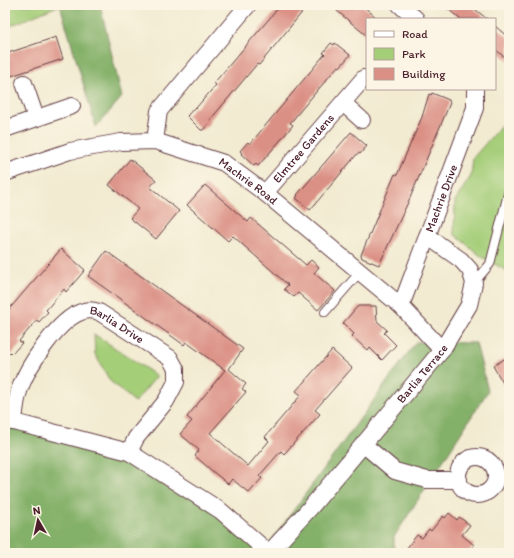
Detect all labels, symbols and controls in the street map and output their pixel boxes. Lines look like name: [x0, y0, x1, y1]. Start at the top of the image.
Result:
legend: [366, 18, 496, 90]
text: Road: [402, 27, 428, 41]
text: Park: [402, 47, 426, 61]
text: Building: [402, 67, 446, 81]
street label: Elmtree Gardens: [270, 111, 337, 186]
street label: Machrie Road: [216, 155, 281, 208]
street label: Machrie Drive: [422, 162, 460, 234]
street label: Barlia Drive: [89, 303, 147, 346]
street label: Barlia Terrace: [394, 342, 451, 406]
north arrow: [18, 500, 58, 540]
text: N: [32, 504, 41, 518]

